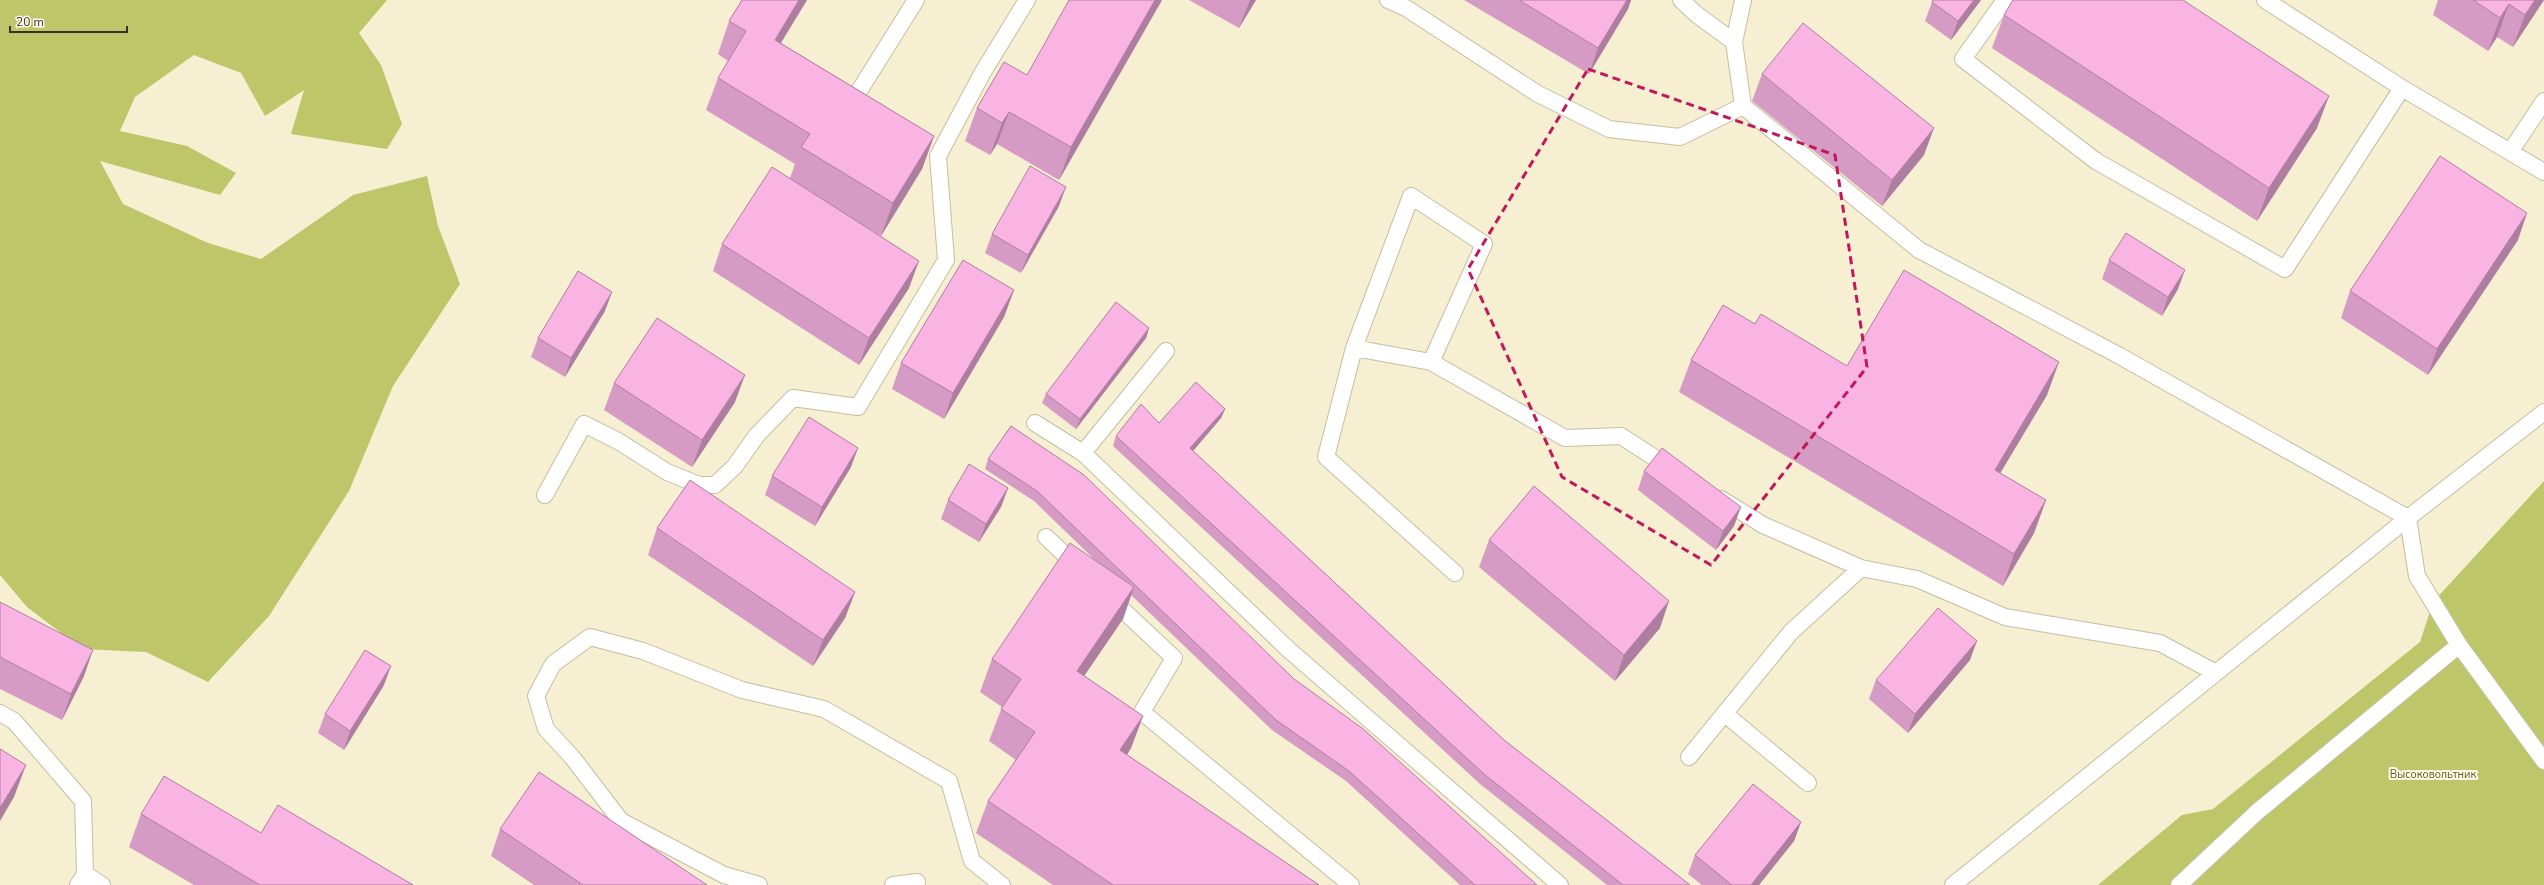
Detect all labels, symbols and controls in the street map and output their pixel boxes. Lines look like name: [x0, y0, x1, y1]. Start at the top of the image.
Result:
scale bar: [10, 8, 127, 34]
text: 20 m: [16, 14, 44, 30]
park label: Высоковольтник: [2390, 767, 2476, 782]

